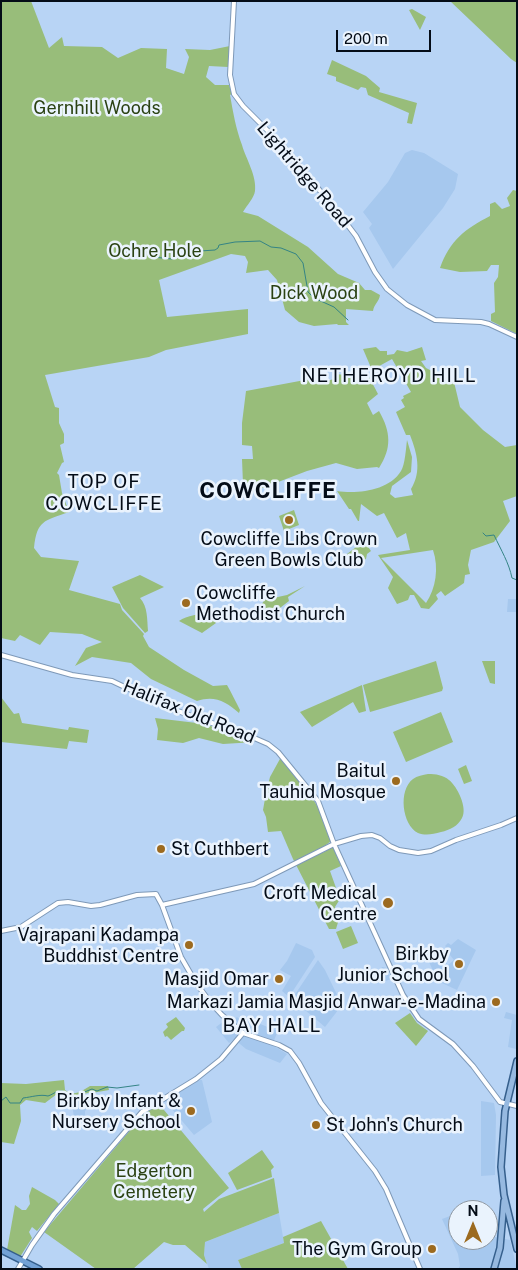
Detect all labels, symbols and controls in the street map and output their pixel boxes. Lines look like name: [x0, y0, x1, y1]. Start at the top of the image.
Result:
scale bar: [338, 20, 433, 52]
text: 200 m: [344, 30, 388, 47]
park label: Gernhill Woods: [33, 97, 161, 119]
street label: Lightridge Road: [252, 118, 356, 232]
park label: Ochre Hole: [108, 240, 202, 262]
park label: Dick Wood: [270, 282, 358, 304]
district label: NETHEROYD HILL: [299, 365, 479, 387]
district label: TOP OF COWCLIFFE: [44, 471, 164, 515]
district label: COWCLIFFE: [198, 478, 338, 504]
marker: Cowcliffe Libs Crown Green Bowls Club: [283, 514, 295, 526]
place label: Cowcliffe Libs Crown Green Bowls Club: [201, 528, 377, 570]
place label: Cowcliffe Methodist Church: [196, 582, 345, 624]
marker: Cowcliffe Methodist Church: [180, 597, 192, 609]
street label: Halifax Old Road: [120, 676, 258, 748]
place label: Baitul Tauhid Mosque: [260, 760, 386, 802]
marker: Baitul Tauhid Mosque: [390, 775, 402, 787]
place label: St Cuthbert: [171, 838, 269, 860]
marker: St Cuthbert: [155, 843, 167, 855]
place label: Croft Medical Centre: [264, 882, 377, 924]
marker: Croft Medical Centre: [381, 896, 395, 910]
place label: Vajrapani Kadampa Buddhist Centre: [18, 924, 179, 966]
marker: Vajrapani Kadampa Buddhist Centre: [183, 939, 195, 951]
place label: Birkby Junior School: [337, 943, 449, 986]
marker: Birkby Junior School: [453, 958, 465, 970]
place label: Masjid Omar: [164, 968, 269, 990]
marker: Masjid Omar: [273, 973, 285, 985]
place label: Markazi Jamia Masjid Anwar-e-Madina: [167, 991, 486, 1013]
marker: Markazi Jamia Masjid Anwar-e-Madina: [490, 996, 502, 1008]
district label: BAY HALL: [222, 1015, 322, 1037]
place label: Birkby Infant & Nursery School: [51, 1090, 181, 1132]
marker: Birkby Infant & Nursery School: [185, 1105, 197, 1117]
place label: St John's Church: [326, 1114, 463, 1136]
marker: St John's Church: [310, 1119, 322, 1131]
park label: Edgerton Cemetery: [113, 1160, 195, 1202]
north arrow: [448, 1200, 498, 1250]
text: N: [468, 1203, 478, 1219]
place label: The Gym Group: [292, 1238, 422, 1260]
marker: The Gym Group: [426, 1243, 438, 1255]

